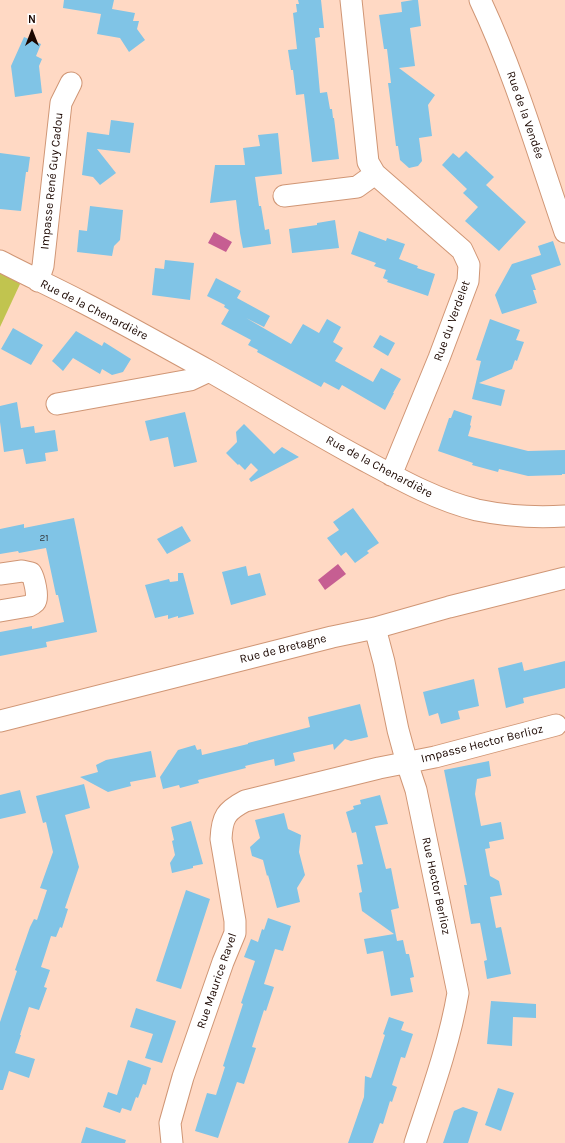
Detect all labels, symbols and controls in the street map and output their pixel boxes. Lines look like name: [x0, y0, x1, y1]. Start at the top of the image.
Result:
north arrow: [12, 12, 52, 52]
text: N: [28, 13, 36, 26]
street label: Rue de la Vendée: [503, 69, 547, 161]
street label: Impasse René Guy Cadou: [38, 112, 66, 250]
street label: Rue de la Chenardière: [38, 277, 150, 343]
street label: Rue du Verdelet: [431, 279, 473, 363]
street label: Rue de la Chenardière: [323, 433, 435, 501]
house number: 21: [39, 532, 49, 544]
street label: Rue de Bretagne: [238, 631, 328, 667]
street label: Impasse Hector Berlioz: [419, 722, 545, 766]
street label: Rue Hector Berlioz: [419, 836, 453, 936]
street label: Rue Maurice Ravel: [194, 931, 240, 1031]

